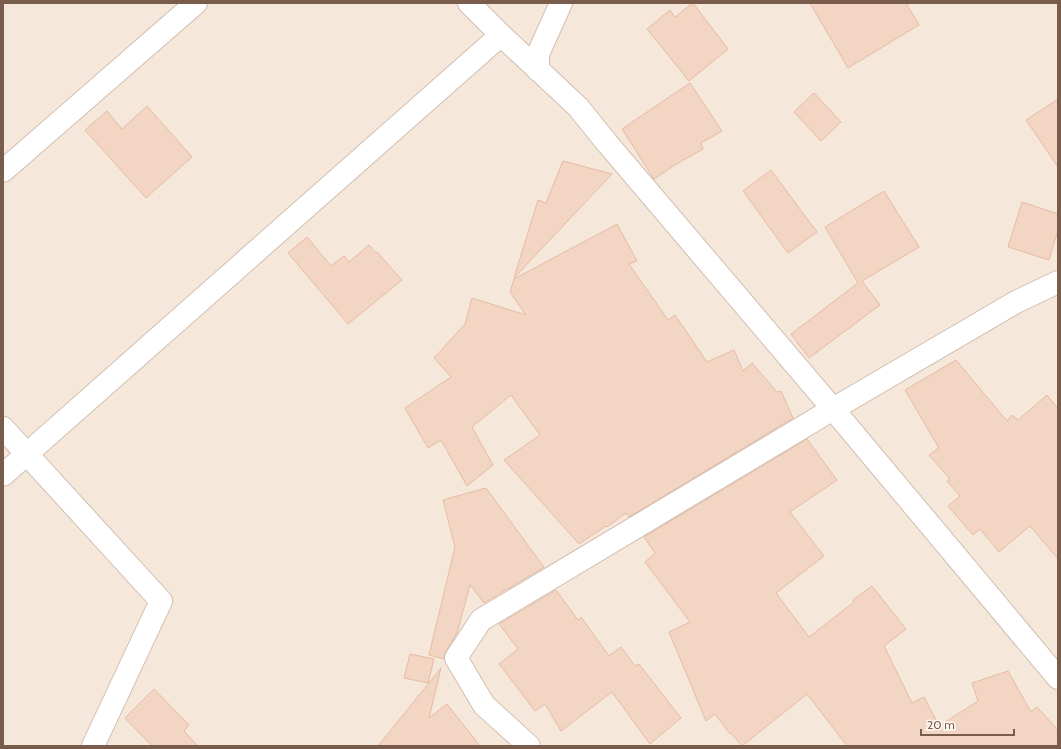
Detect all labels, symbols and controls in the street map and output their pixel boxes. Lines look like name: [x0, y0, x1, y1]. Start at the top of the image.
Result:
scale bar: [921, 711, 1014, 737]
text: 20 m: [927, 717, 955, 732]

